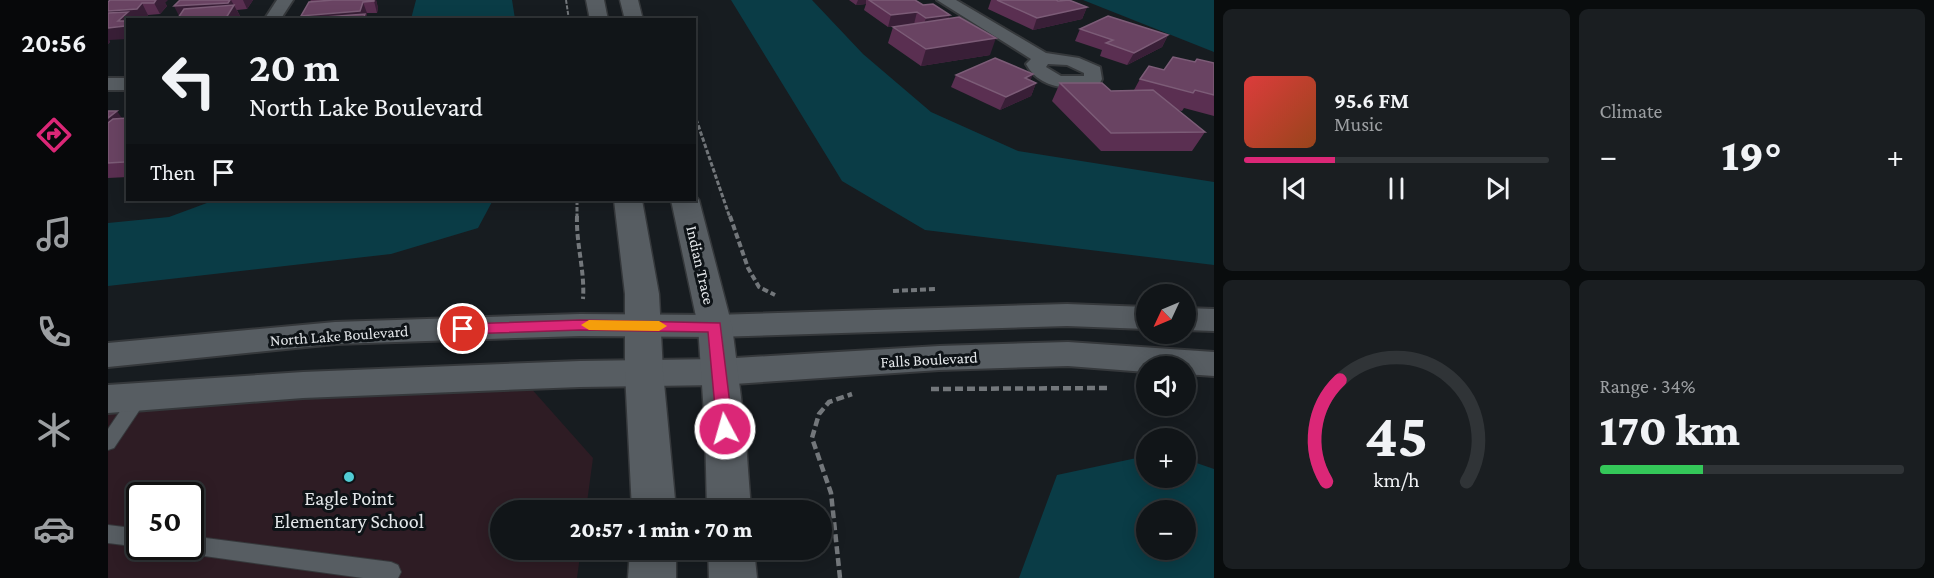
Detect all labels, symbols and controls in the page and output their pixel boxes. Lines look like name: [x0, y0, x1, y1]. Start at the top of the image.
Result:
text: 20:56: [21, 28, 87, 58]
icon: left: [150, 42, 228, 120]
text: 20 m: [249, 43, 340, 90]
text: 95.6 FM: [1334, 88, 1409, 113]
text: North Lake Boulevard: [249, 92, 483, 122]
text: Climate: [1600, 100, 1662, 122]
text: Music: [1334, 113, 1383, 135]
icon: directions: [33, 114, 75, 156]
text: 19°: [1721, 130, 1782, 180]
text: −: [1600, 137, 1617, 174]
text: +: [1887, 137, 1904, 174]
icon: arrive: [207, 156, 240, 189]
text: Then: [150, 160, 195, 185]
icon: previous: [1278, 172, 1311, 205]
icon: pause: [1380, 172, 1413, 205]
icon: next: [1481, 172, 1514, 205]
icon: music: [33, 213, 75, 255]
street label: Indian Trace: [683, 224, 718, 306]
north arrow: [1136, 284, 1196, 344]
map controls: [1136, 284, 1196, 560]
pin: [437, 303, 488, 354]
icon: phone: [33, 311, 75, 353]
icon: arrive: [446, 312, 479, 345]
street label: North Lake Boulevard: [269, 322, 409, 349]
street label: Falls Boulevard: [880, 348, 979, 371]
button: sound: [1136, 356, 1196, 416]
text: Range · 34%: [1600, 375, 1696, 397]
position arrow: [693, 397, 757, 461]
text: 45: [1364, 400, 1428, 469]
text: 170 km: [1600, 405, 1740, 455]
icon: climate: [33, 409, 75, 451]
button: +: [1136, 428, 1196, 488]
text: km/h: [1373, 468, 1420, 492]
marker: Eagle Point Elementary School: [342, 470, 356, 484]
speed limit sign: 50: [126, 482, 204, 560]
place label: Eagle Point Elementary School: [274, 487, 424, 533]
button: −: [1136, 500, 1196, 560]
icon: car: [33, 508, 75, 550]
text: 20:57 · 1 min · 70 m: [570, 517, 752, 542]

